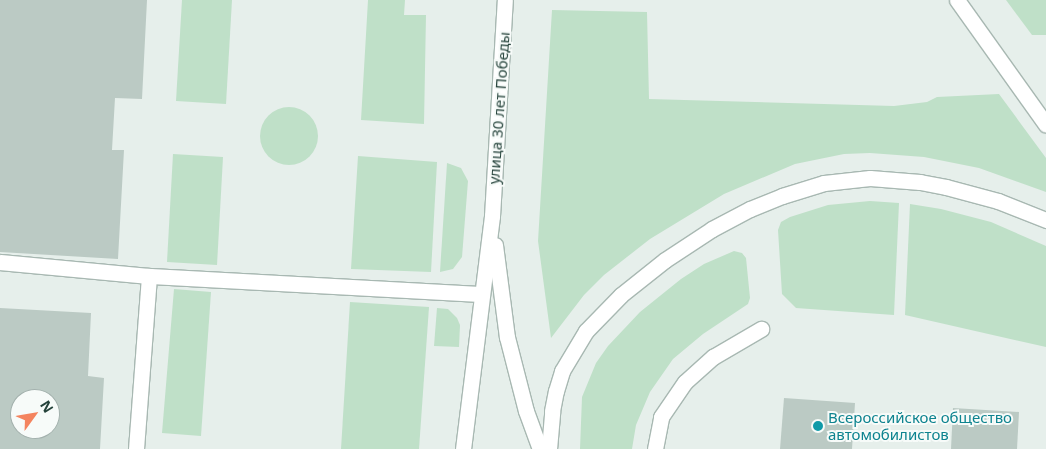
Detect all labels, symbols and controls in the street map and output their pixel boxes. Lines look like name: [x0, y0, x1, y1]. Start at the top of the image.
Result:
street label: улица 30 лет Победы: [485, 31, 513, 185]
north arrow: [10, 389, 60, 439]
text: N: [36, 396, 58, 416]
place label: Всероссийское общество автомобилистов: [828, 408, 1012, 443]
marker: Всероссийское общество автомобилистов: [812, 420, 824, 432]

